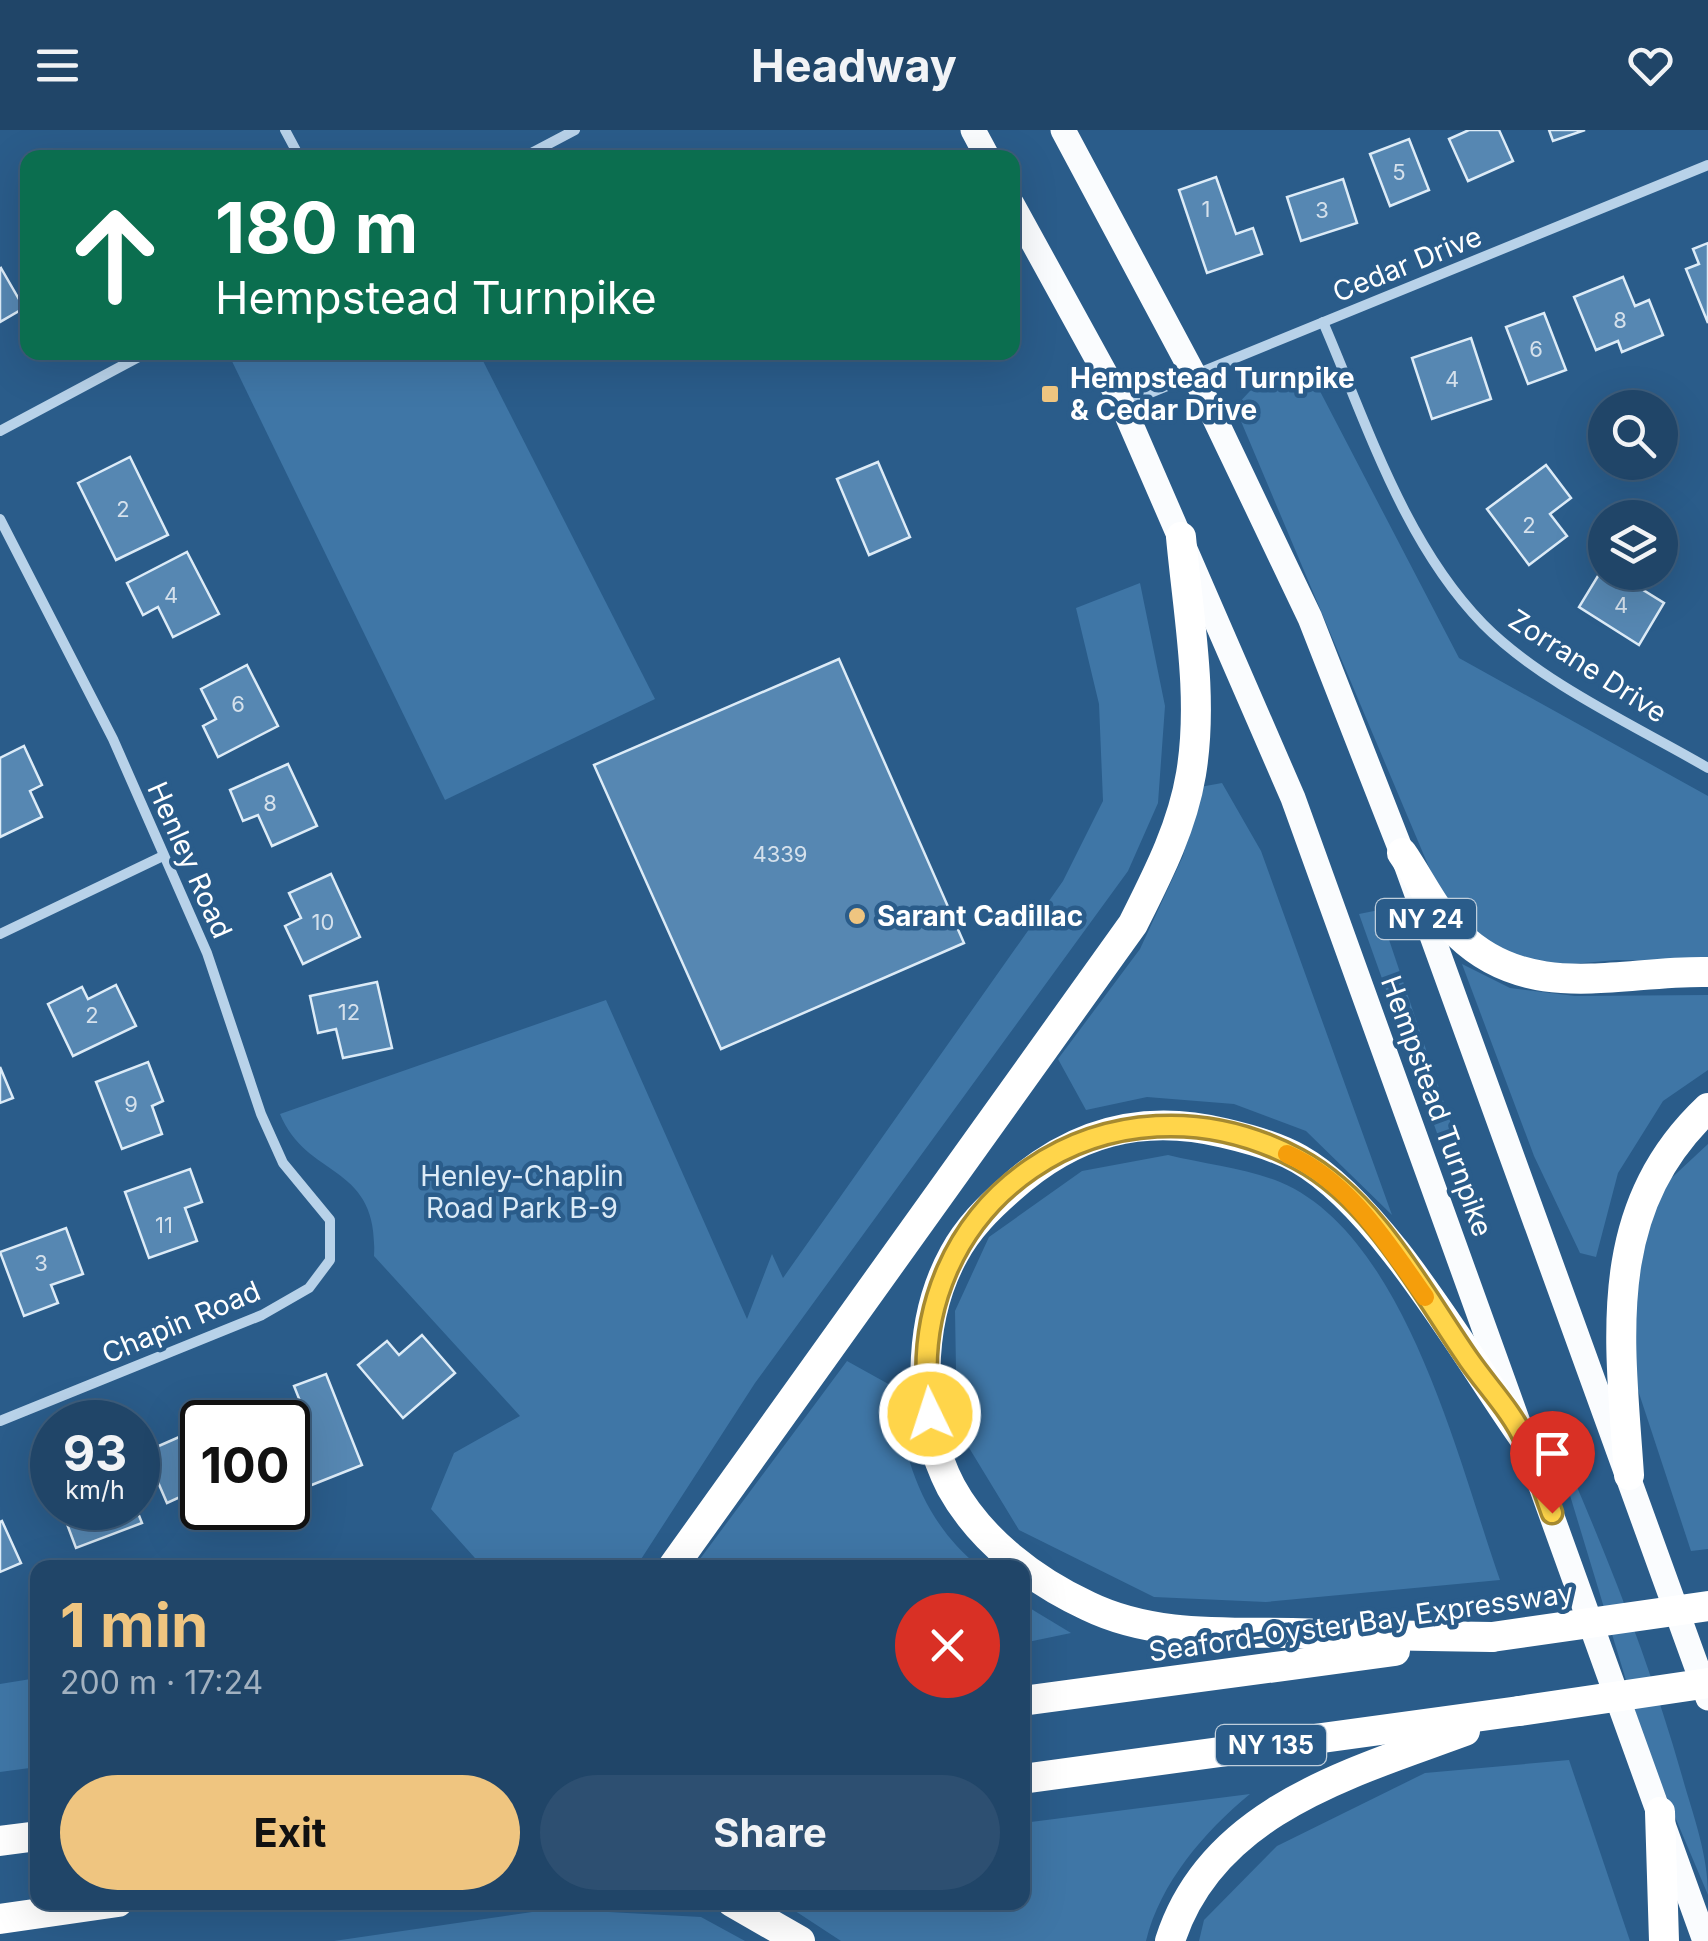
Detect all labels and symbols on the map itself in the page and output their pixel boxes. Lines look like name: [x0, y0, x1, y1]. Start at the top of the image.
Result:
house number: 5: [1392, 159, 1406, 185]
house number: 1: [1202, 196, 1210, 222]
house number: 3: [1315, 197, 1329, 223]
street label: Cedar Drive: [1328, 219, 1486, 309]
house number: 8: [1613, 307, 1627, 333]
house number: 6: [1529, 336, 1543, 362]
place label: Hempstead Turnpike & Cedar Drive: [1070, 361, 1355, 427]
house number: 4: [1445, 366, 1459, 392]
marker: Hempstead Turnpike & Cedar Drive: [1039, 383, 1061, 405]
house number: 2: [116, 496, 130, 522]
house number: 2: [1522, 512, 1536, 538]
house number: 4: [164, 582, 178, 608]
house number: 4: [1614, 592, 1628, 618]
street label: Zorrane Drive: [1502, 602, 1674, 730]
house number: 6: [231, 691, 245, 717]
street label: Henley Road: [140, 777, 240, 943]
house number: 8: [263, 790, 277, 816]
house number: 4339: [752, 841, 808, 867]
place label: Sarant Cadillac: [877, 899, 1083, 933]
road number: NY 24: [1376, 899, 1476, 939]
marker: Sarant Cadillac: [846, 905, 868, 927]
house number: 10: [312, 909, 334, 935]
street label: Hempstead Turnpike: [1374, 971, 1500, 1241]
house number: 12: [338, 999, 360, 1025]
house number: 2: [85, 1002, 99, 1028]
house number: 9: [124, 1091, 138, 1117]
park label: Henley-Chaplin Road Park B-9: [420, 1159, 624, 1225]
house number: 11: [155, 1212, 173, 1238]
house number: 3: [34, 1250, 48, 1276]
street label: Chapin Road: [97, 1273, 265, 1371]
position arrow: [878, 1362, 982, 1466]
speed limit sign: 100: [180, 1400, 310, 1530]
pin: [1510, 1411, 1595, 1514]
street label: Seaford-Oyster Bay Expressway: [1146, 1575, 1576, 1669]
road number: NY 135: [1216, 1725, 1326, 1765]

